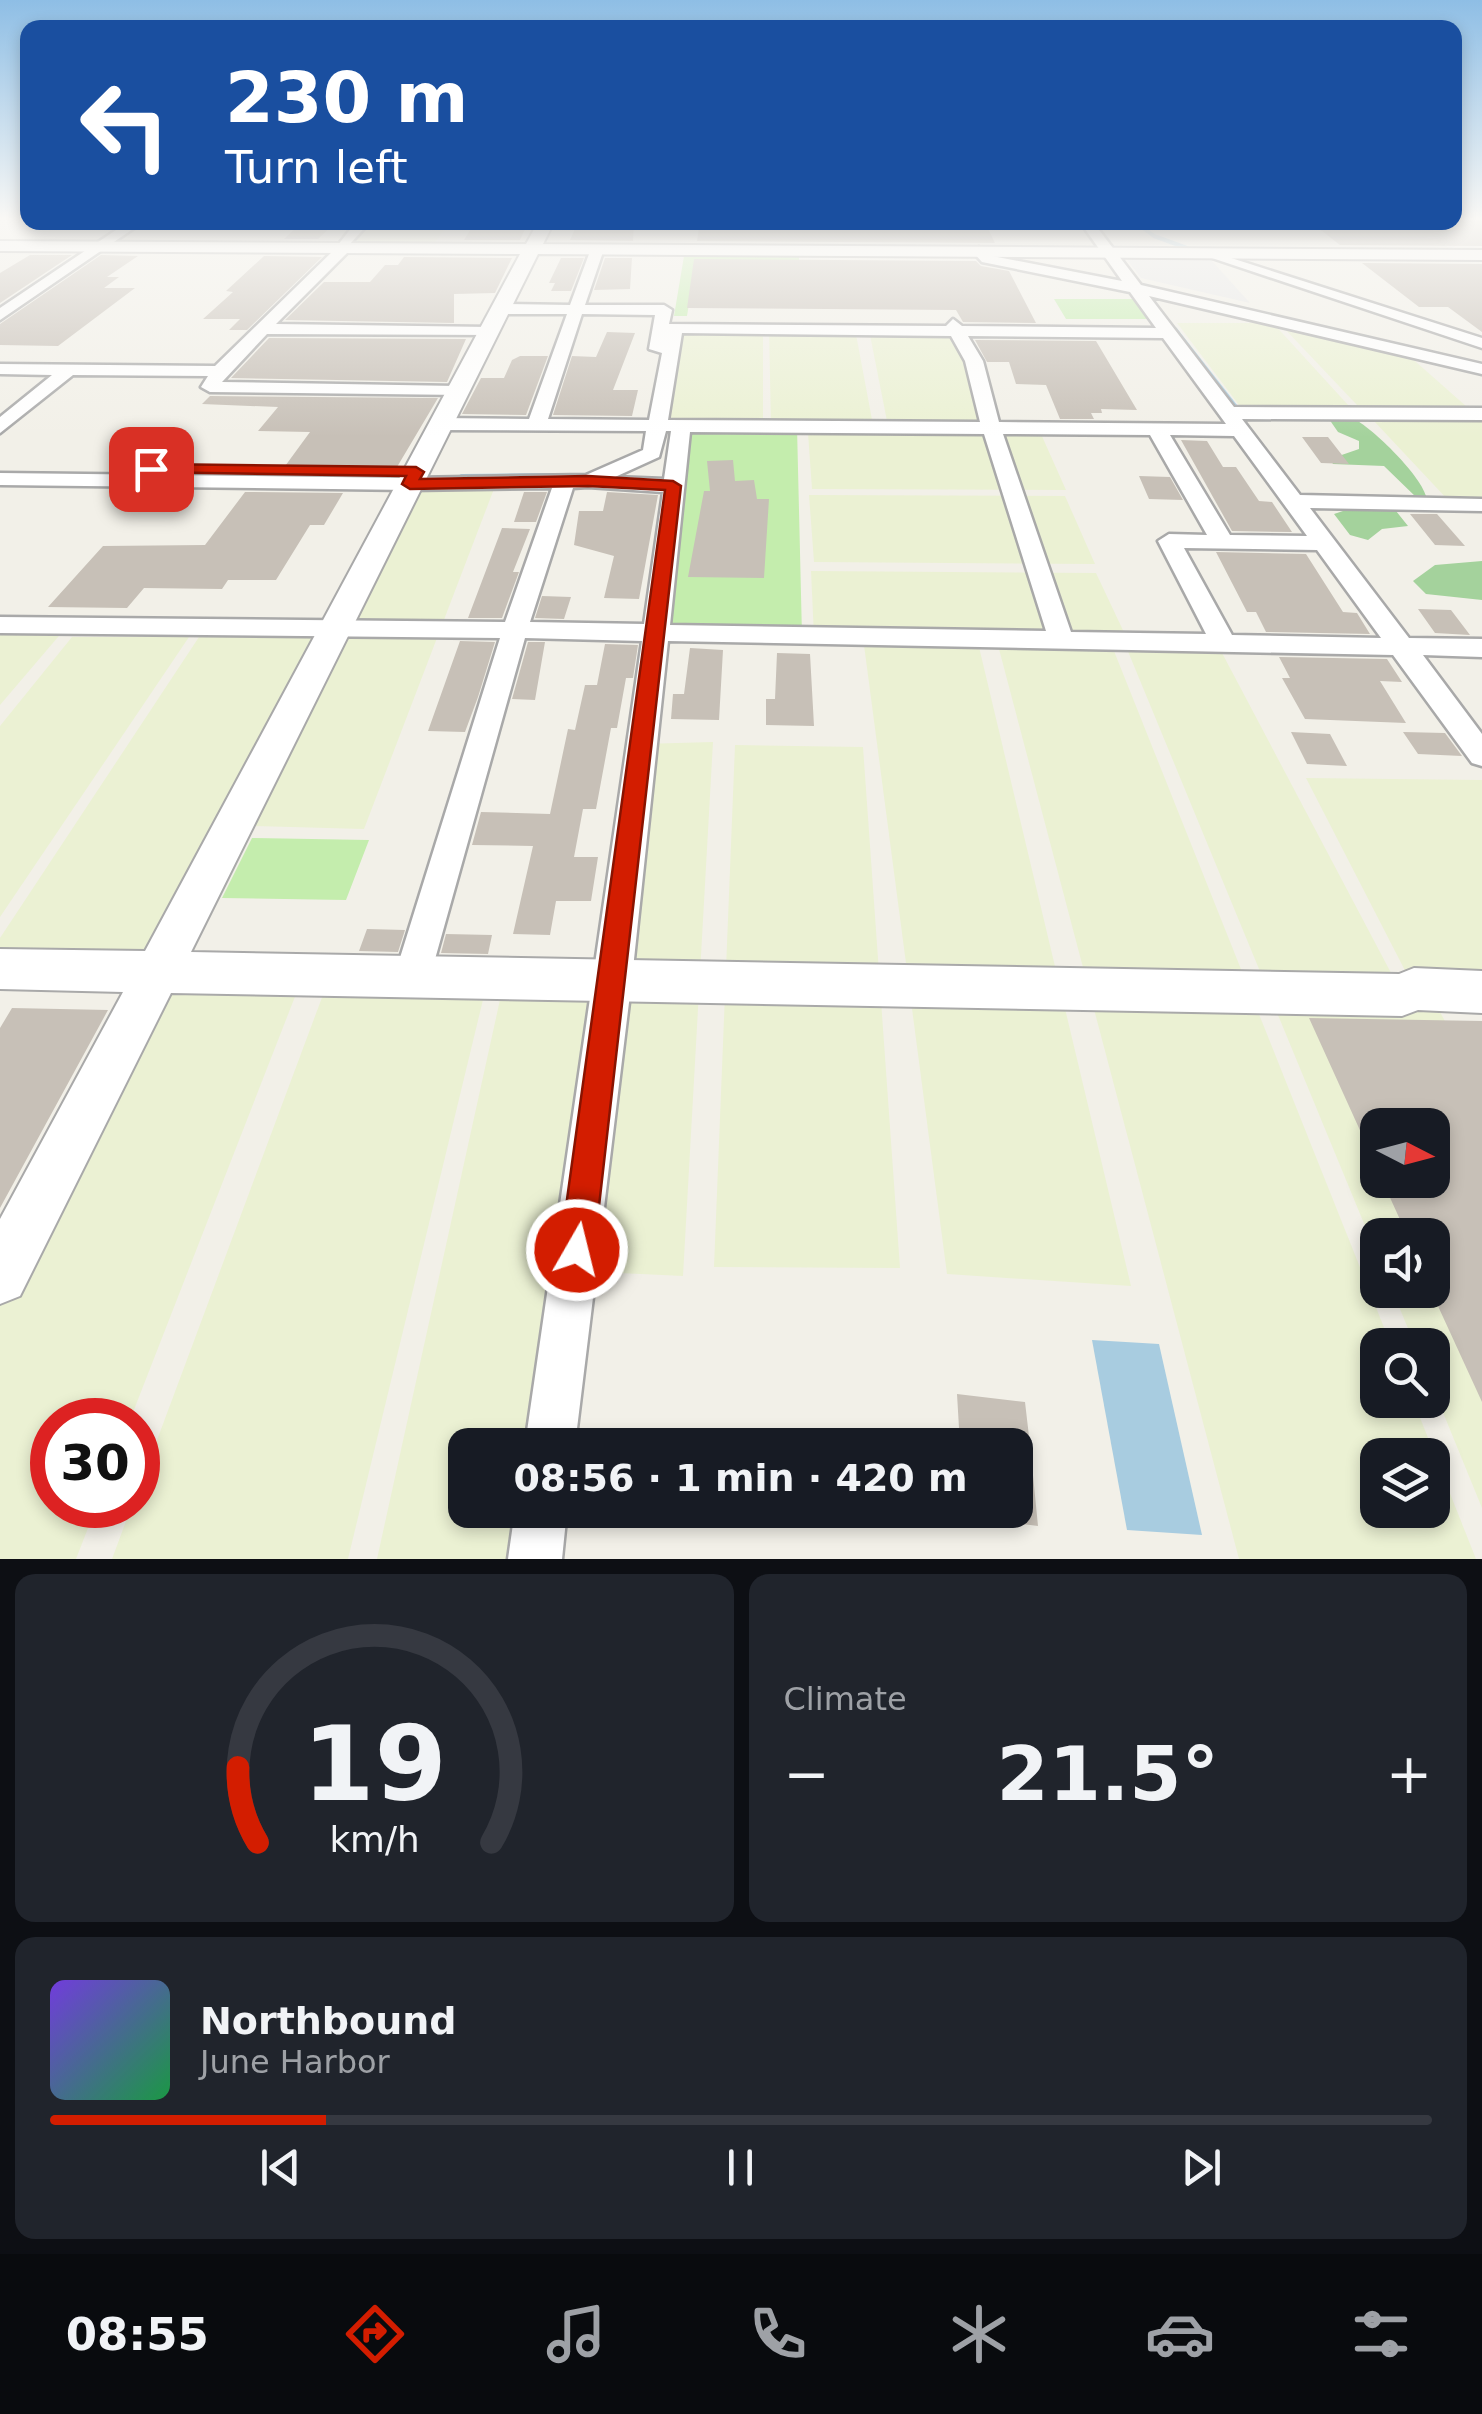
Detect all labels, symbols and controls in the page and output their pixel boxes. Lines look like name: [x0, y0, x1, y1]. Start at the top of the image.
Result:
text: 230 m: [225, 57, 468, 139]
icon: left: [60, 60, 190, 190]
text: Turn left: [225, 141, 408, 194]
pin: [109, 427, 194, 512]
icon: arrive: [124, 442, 179, 497]
north arrow: [1360, 1108, 1450, 1198]
map controls: [1360, 1108, 1450, 1528]
position arrow: [525, 1198, 629, 1302]
button: sound: [1360, 1218, 1450, 1308]
button: search: [1360, 1328, 1450, 1418]
speed limit sign: 30: [30, 1398, 160, 1528]
button: layers: [1360, 1438, 1450, 1528]
text: 08:56 · 1 min · 420 m: [513, 1456, 968, 1500]
text: Climate: [784, 1680, 907, 1718]
text: 19: [302, 1703, 447, 1825]
text: 21.5°: [996, 1730, 1219, 1818]
text: −: [784, 1742, 830, 1806]
text: +: [1386, 1742, 1432, 1806]
text: km/h: [329, 1819, 419, 1860]
text: Northbound: [200, 1999, 456, 2043]
text: June Harbor: [200, 2043, 390, 2081]
icon: previous: [253, 2140, 308, 2195]
icon: pause: [713, 2140, 768, 2195]
icon: next: [1174, 2140, 1229, 2195]
icon: directions: [340, 2299, 410, 2369]
icon: music: [541, 2299, 611, 2369]
icon: phone: [743, 2299, 813, 2369]
icon: climate: [944, 2299, 1014, 2369]
icon: car: [1145, 2299, 1215, 2369]
icon: filters: [1346, 2299, 1416, 2369]
text: 08:55: [66, 2308, 209, 2361]

